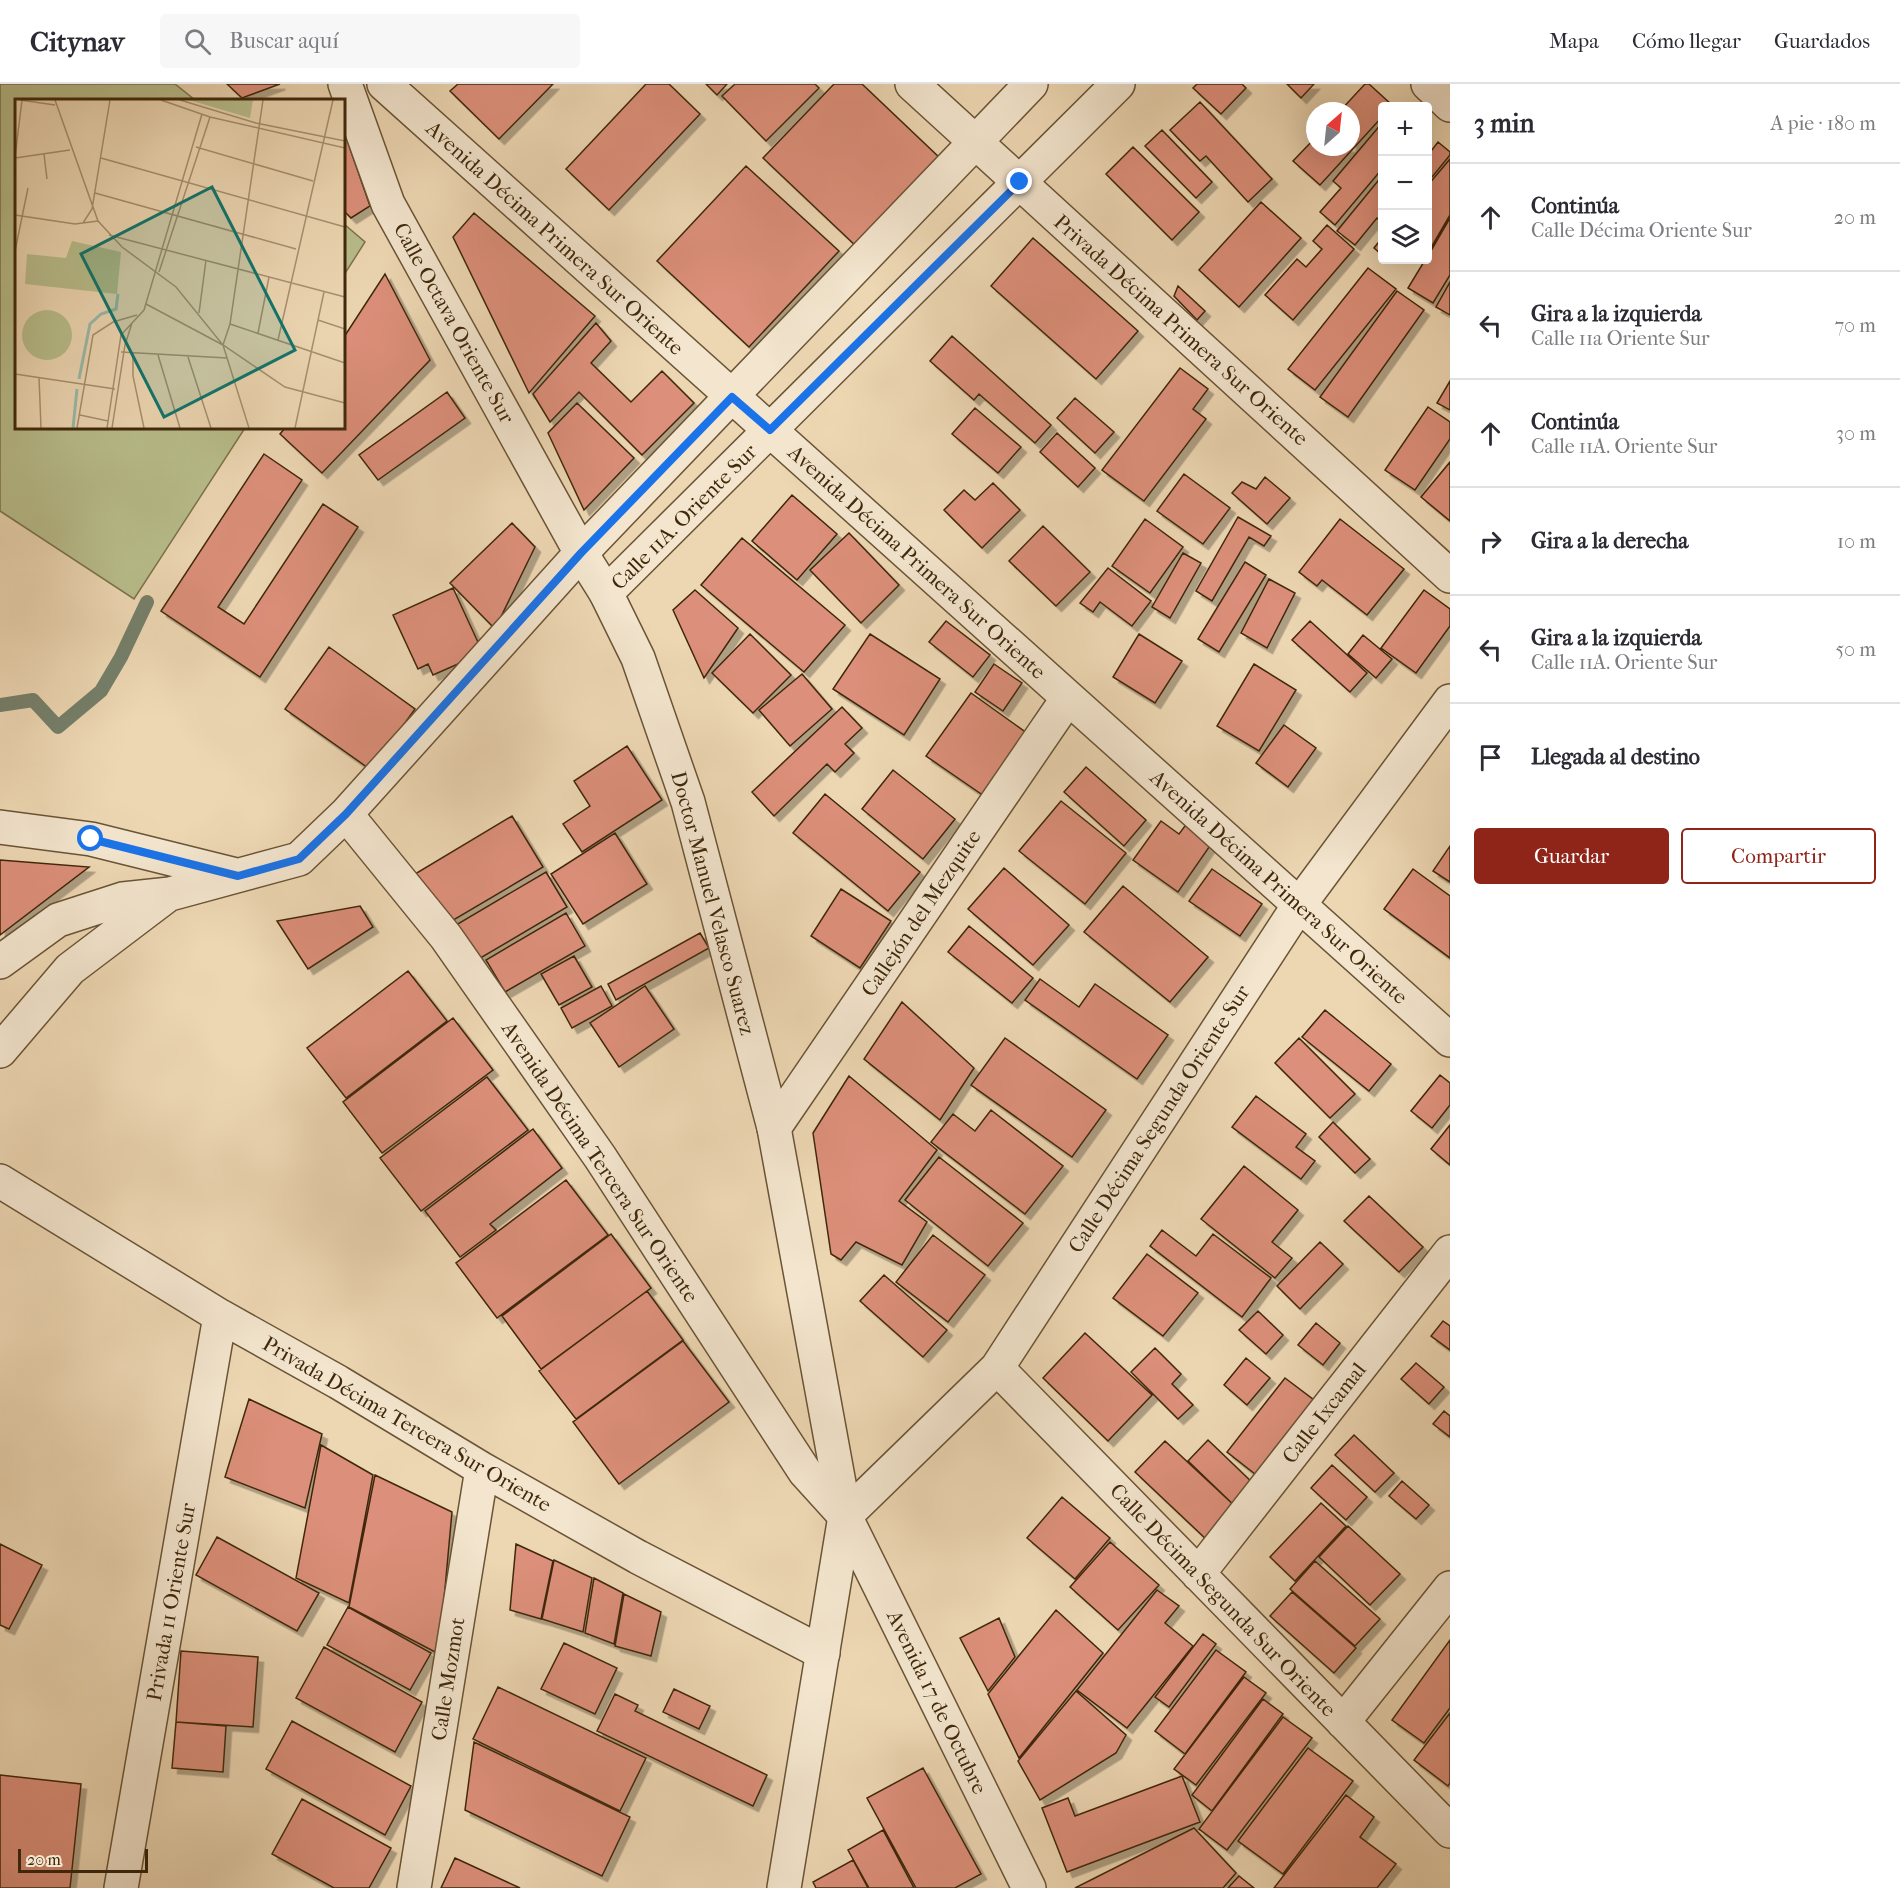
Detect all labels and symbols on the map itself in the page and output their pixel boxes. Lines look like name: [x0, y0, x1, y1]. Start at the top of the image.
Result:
inset map: [15, 99, 345, 429]
north arrow: [1306, 102, 1360, 156]
street label: Avenida Décima Primera Sur Oriente: [421, 115, 689, 360]
route end: [1006, 168, 1032, 194]
street label: Privada Décima Primera Sur Oriente: [1049, 210, 1313, 450]
street label: Calle Octava Oriente Sur: [389, 219, 519, 427]
street label: Calle 11A. Oriente Sur: [606, 439, 762, 595]
street label: Avenida Décima Primera Sur Oriente: [783, 439, 1051, 684]
street label: Avenida Décima Primera Sur Oriente: [1145, 764, 1413, 1009]
street label: Doctor Manuel Velasco Suarez: [666, 769, 760, 1037]
route start: [77, 825, 103, 851]
street label: Callejón del Mezquite: [856, 825, 986, 1001]
street label: Calle Décima Segunda Oriente Sur: [1063, 981, 1255, 1257]
street label: Avenida Décima Tercera Sur Oriente: [496, 1016, 703, 1307]
street label: Privada Décima Tercera Sur Oriente: [258, 1331, 556, 1517]
street label: Calle Ixcamal: [1277, 1358, 1371, 1468]
street label: Calle Décima Segunda Sur Oriente: [1105, 1479, 1341, 1721]
street label: Privada 11 Oriente Sur: [142, 1501, 200, 1703]
street label: Avenida 17 de Octubre: [882, 1605, 992, 1798]
street label: Calle Mozmot: [426, 1615, 470, 1742]
scale bar: [18, 1846, 148, 1874]

